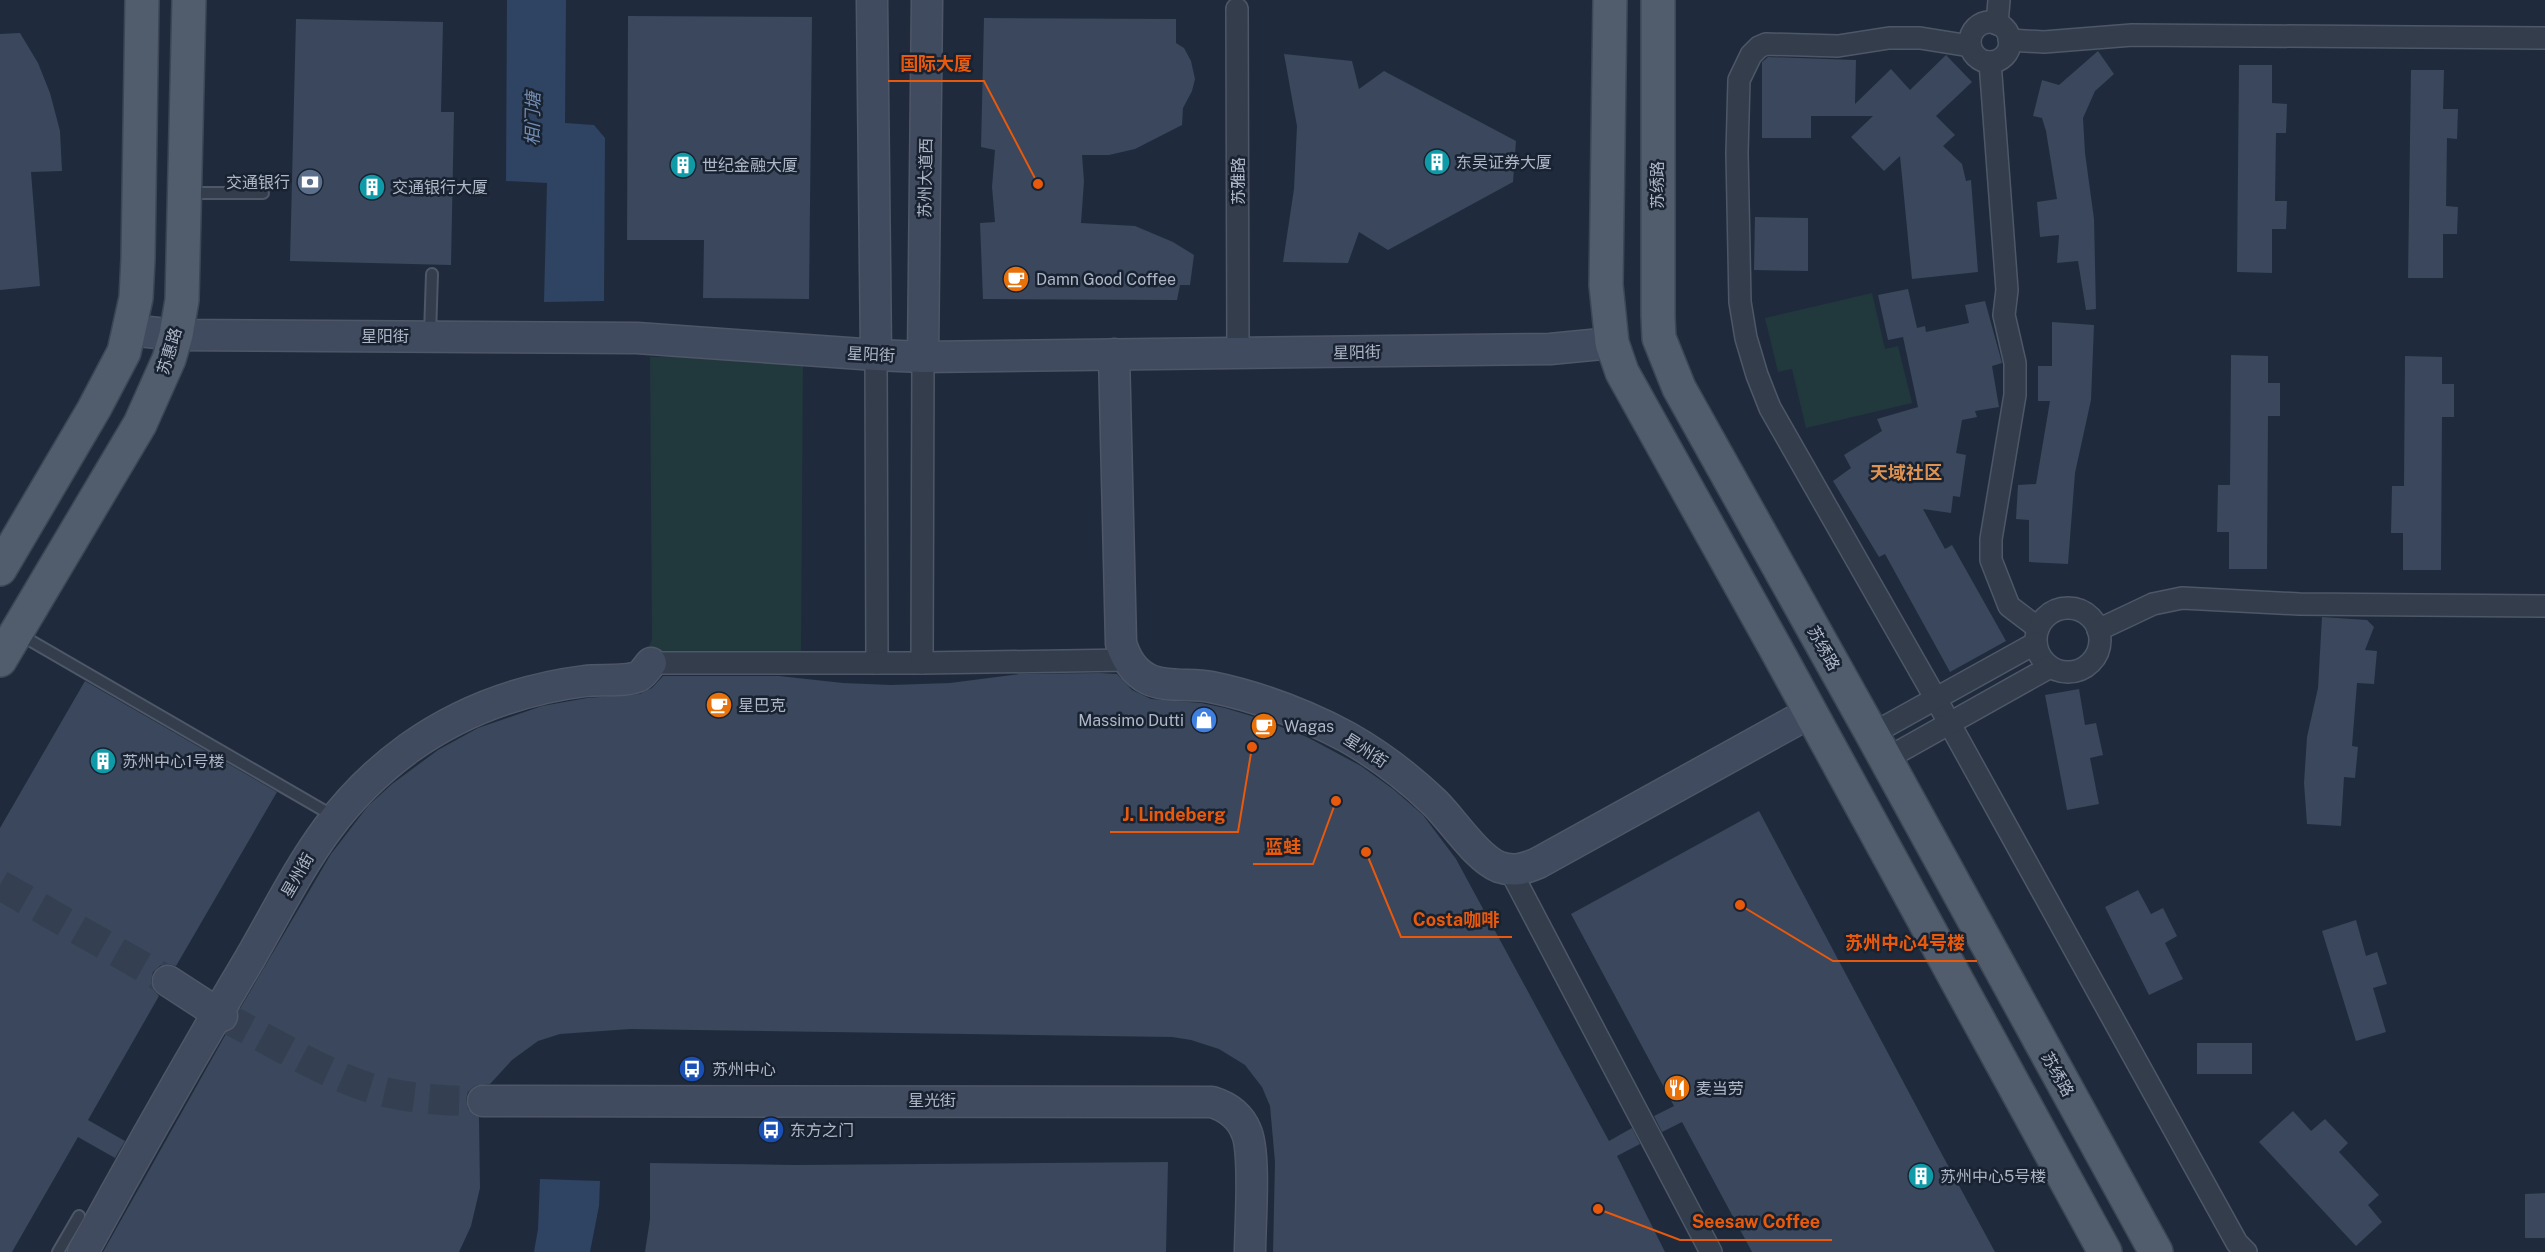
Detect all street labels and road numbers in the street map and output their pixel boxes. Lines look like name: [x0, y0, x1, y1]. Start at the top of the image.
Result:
street label: 苏州大道西: [915, 138, 936, 218]
street label: 苏雅路: [1229, 157, 1248, 205]
street label: 苏绣路: [1648, 161, 1667, 209]
street label: 苏惠路: [153, 325, 186, 377]
street label: 星阳街: [361, 327, 409, 346]
street label: 星阳街: [1333, 343, 1381, 362]
street label: 星阳街: [847, 344, 895, 365]
street label: 苏绣路: [1804, 623, 1844, 674]
street label: 星州街: [1340, 729, 1391, 771]
street label: 星州街: [277, 850, 318, 901]
street label: 苏绣路: [2038, 1049, 2078, 1100]
street label: 星光街: [908, 1091, 956, 1110]

